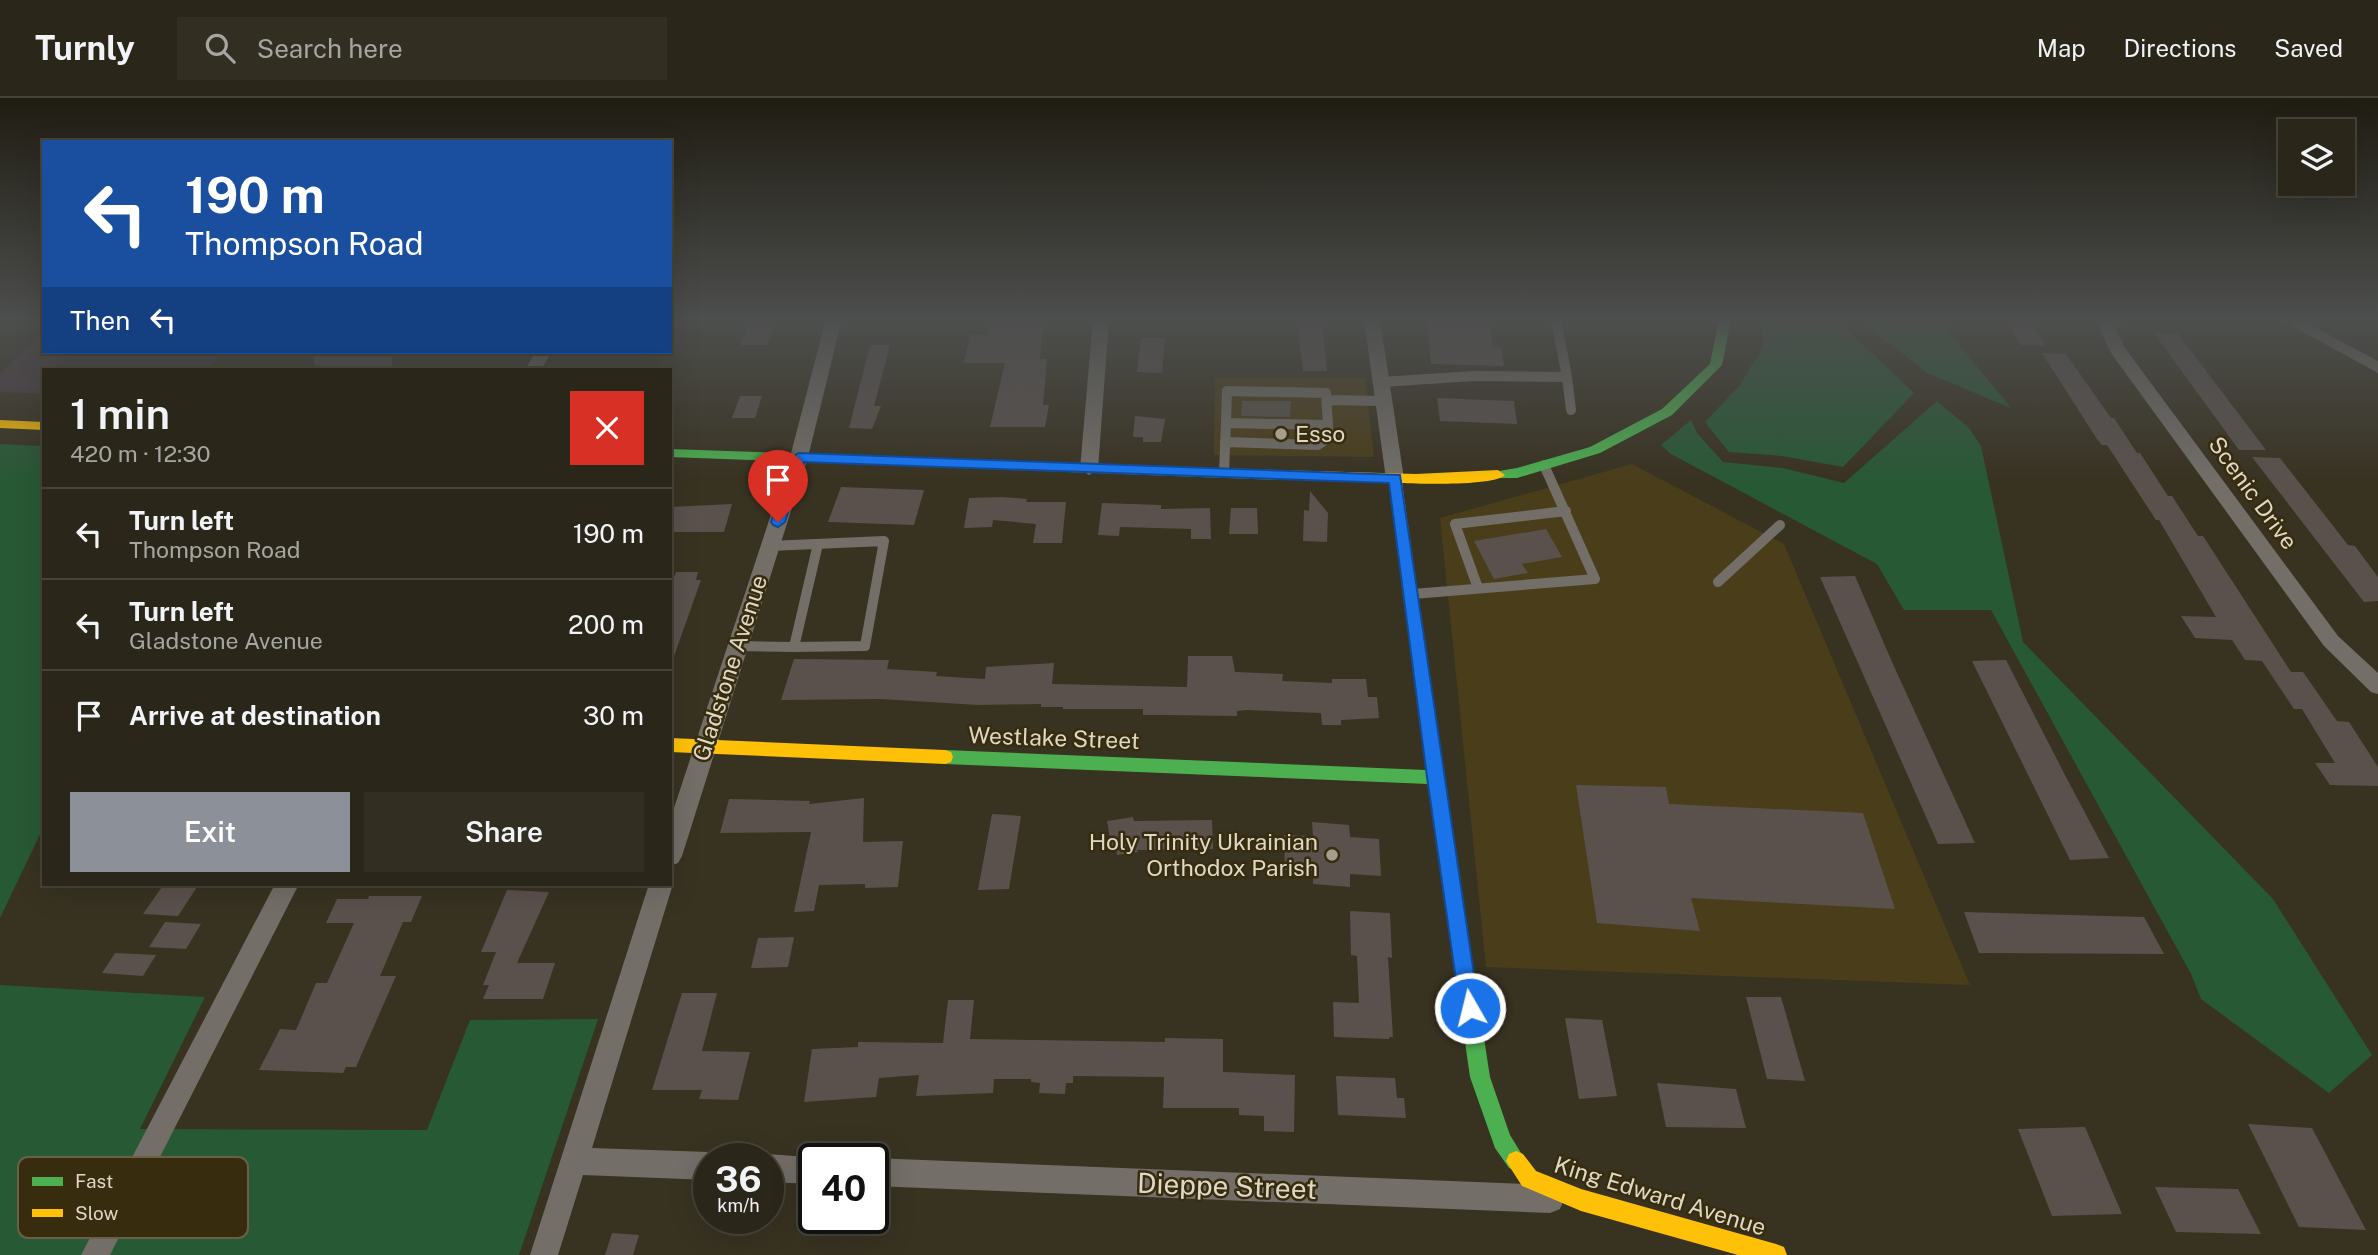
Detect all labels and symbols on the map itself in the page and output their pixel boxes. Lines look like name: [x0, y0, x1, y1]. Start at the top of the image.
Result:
place label: Esso: [1295, 420, 1345, 447]
marker: Esso: [1273, 426, 1289, 442]
street label: Scenic Drive: [2203, 431, 2303, 554]
pin: [748, 450, 808, 522]
street label: Gladstone Avenue: [687, 571, 772, 764]
street label: Westlake Street: [968, 721, 1140, 754]
place label: Holy Trinity Ukrainian Orthodox Parish: [1089, 828, 1318, 881]
marker: Holy Trinity Ukrainian Orthodox Parish: [1324, 847, 1340, 863]
position arrow: [1433, 971, 1507, 1045]
speed limit sign: 40: [798, 1143, 889, 1234]
street label: King Edward Avenue: [1551, 1150, 1769, 1241]
legend: [18, 1157, 248, 1238]
street label: Dieppe Street: [1137, 1166, 1317, 1205]
text: Fast: [75, 1170, 113, 1192]
text: Slow: [75, 1202, 119, 1224]

